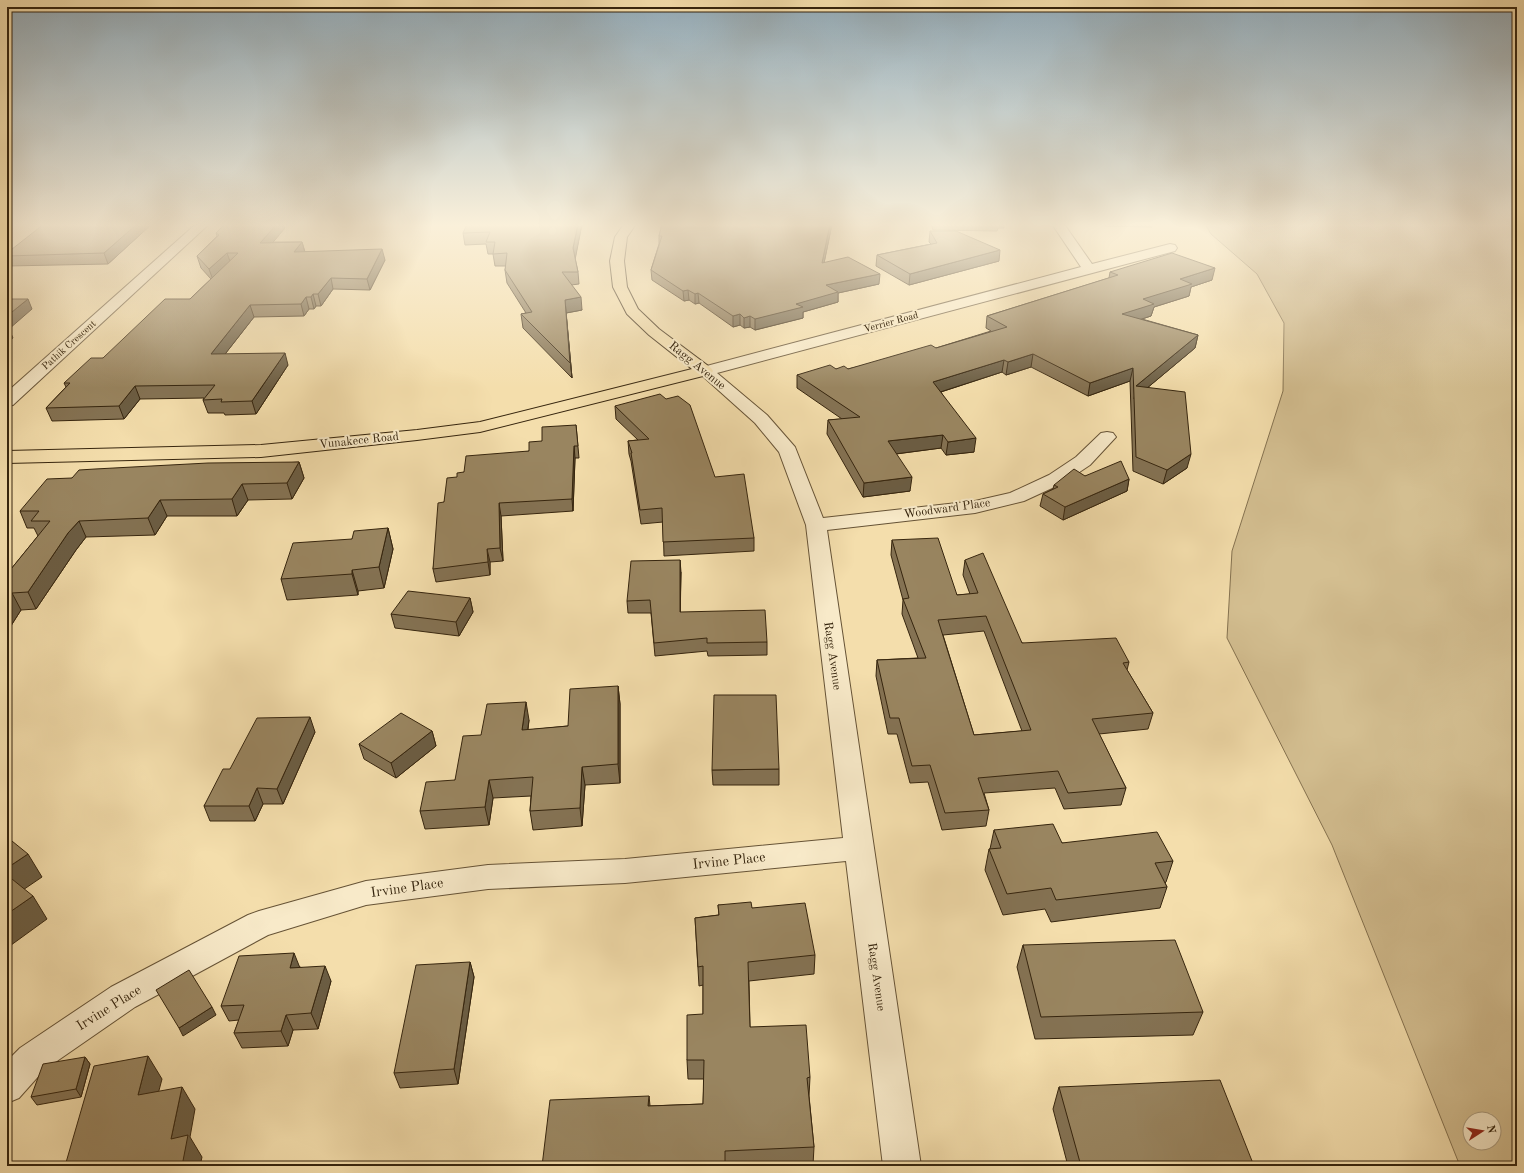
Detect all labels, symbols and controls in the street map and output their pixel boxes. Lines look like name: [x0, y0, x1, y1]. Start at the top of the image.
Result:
street label: Verrier Road: [863, 310, 919, 334]
street label: Pathik Crescent: [40, 318, 98, 372]
street label: Ragg Avenue: [666, 340, 728, 393]
street label: Vunakece Road: [319, 431, 399, 451]
street label: Woodward Place: [903, 497, 992, 521]
street label: Ragg Avenue: [821, 621, 843, 691]
street label: Irvine Place: [692, 850, 766, 872]
street label: Irvine Place: [370, 876, 444, 900]
street label: Ragg Avenue: [865, 942, 887, 1012]
street label: Irvine Place: [74, 983, 144, 1033]
north arrow: [1462, 1111, 1502, 1151]
text: N: [1484, 1124, 1497, 1135]

